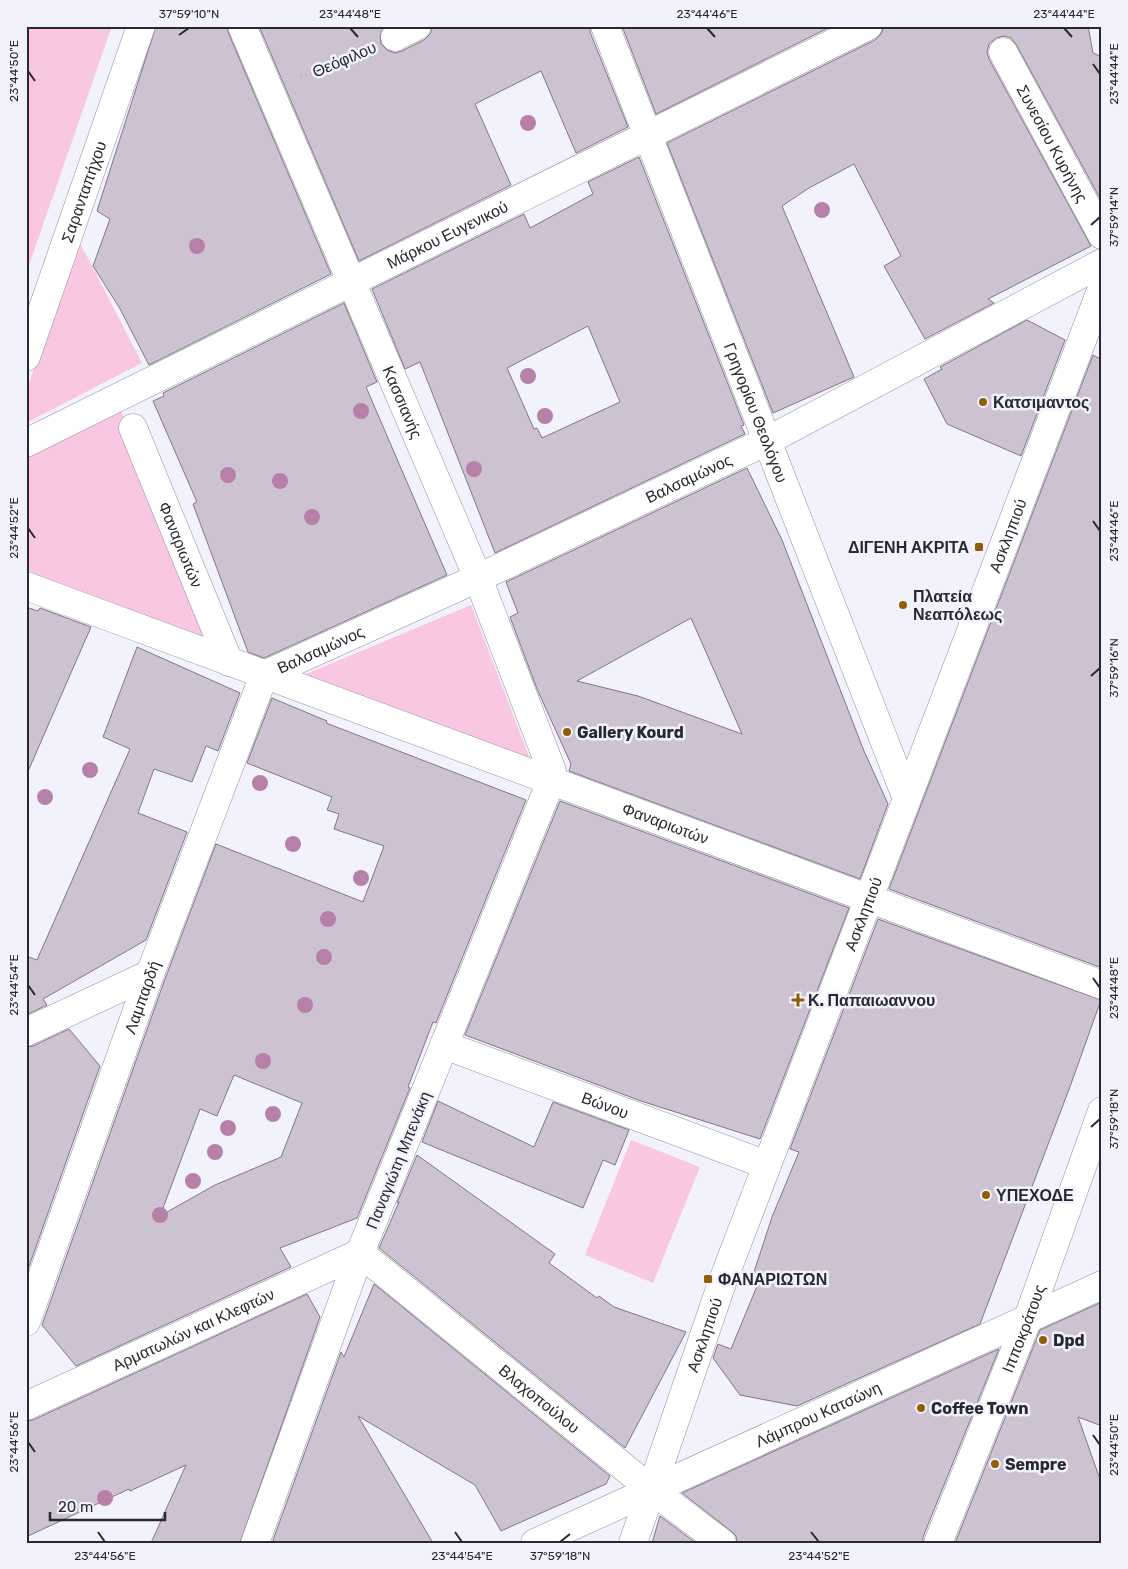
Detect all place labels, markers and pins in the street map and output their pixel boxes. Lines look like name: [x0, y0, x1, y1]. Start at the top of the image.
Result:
place label: Κατσιμαντος: [993, 393, 1089, 412]
marker: Κατσιμαντος: [977, 396, 989, 408]
place label: ΔΙΓΕΝΗ ΑΚΡΙΤΑ: [848, 538, 969, 557]
marker: ΔΙΓΕΝΗ ΑΚΡΙΤΑ: [973, 541, 985, 553]
place label: Πλατεία Νεαπόλεως: [913, 587, 1002, 624]
marker: Πλατεία Νεαπόλεως: [897, 599, 909, 611]
place label: Gallery Kourd: [577, 723, 684, 742]
marker: Gallery Kourd: [561, 726, 573, 738]
place label: Κ. Παπαιωαννου: [808, 991, 935, 1010]
marker: Κ. Παπαιωαννου: [792, 994, 804, 1006]
place label: ΥΠΕΧΟΔΕ: [996, 1186, 1074, 1205]
marker: ΥΠΕΧΟΔΕ: [980, 1189, 992, 1201]
place label: ΦΑΝΑΡΙΩΤΩΝ: [718, 1270, 827, 1289]
marker: ΦΑΝΑΡΙΩΤΩΝ: [702, 1273, 714, 1285]
place label: Dpd: [1053, 1331, 1085, 1350]
marker: Dpd: [1037, 1334, 1049, 1346]
place label: Coffee Town: [931, 1399, 1029, 1418]
marker: Coffee Town: [915, 1402, 927, 1414]
place label: Sempre: [1005, 1455, 1067, 1474]
marker: Sempre: [989, 1458, 1001, 1470]

